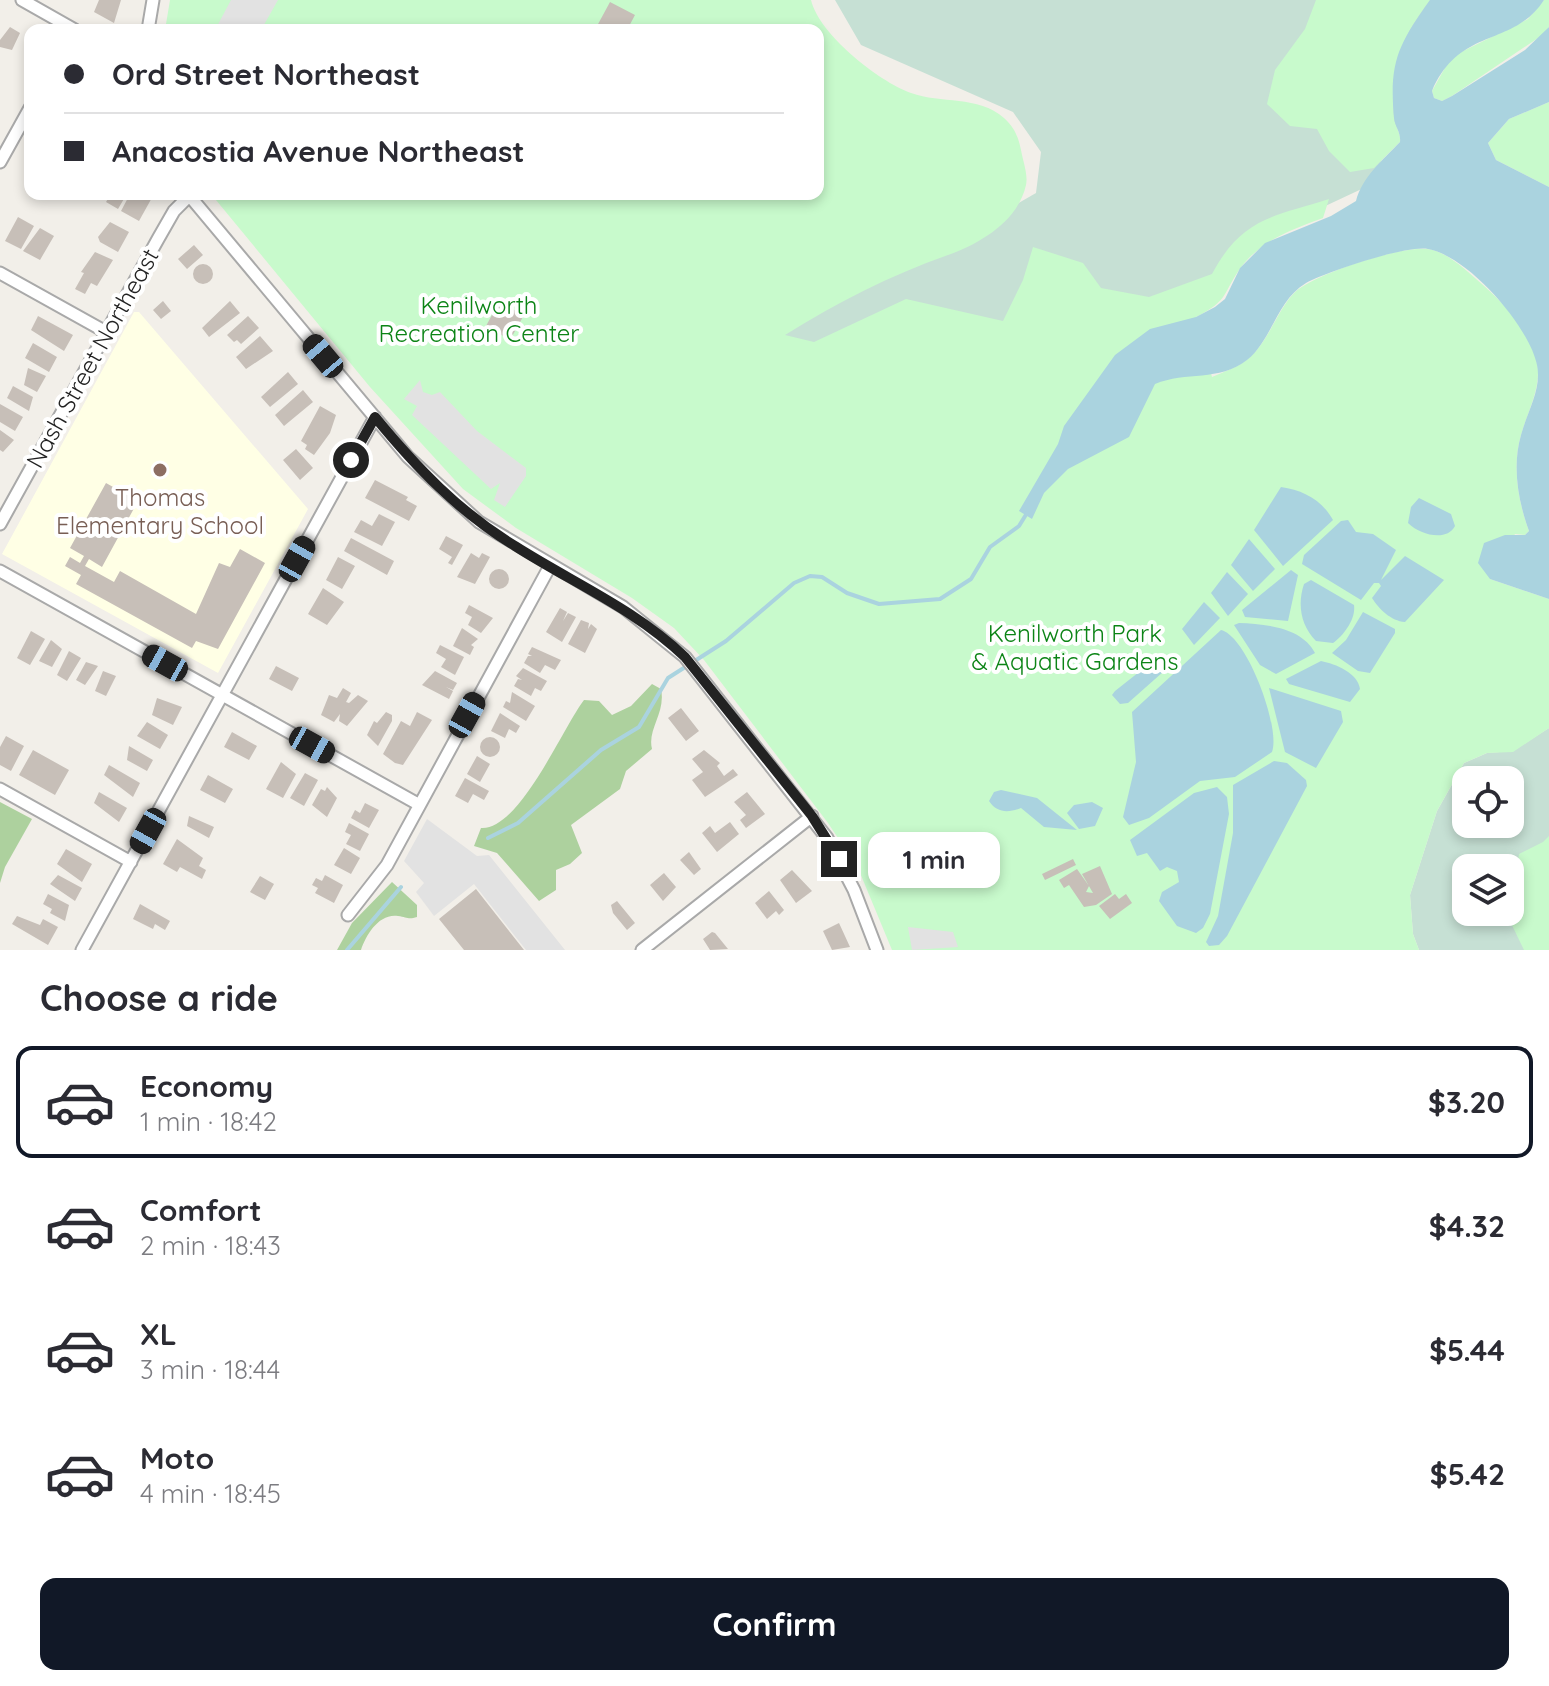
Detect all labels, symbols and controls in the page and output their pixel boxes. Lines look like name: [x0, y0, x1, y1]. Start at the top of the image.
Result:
text: Ord Street Northeast: [112, 55, 420, 93]
text: Anacostia Avenue Northeast: [112, 132, 525, 170]
street label: Nash Street Northeast: [19, 243, 165, 473]
park label: Kenilworth Recreation Center: [379, 290, 579, 348]
car: [298, 330, 348, 382]
route start: [333, 442, 369, 478]
marker: Thomas Elementary School: [151, 461, 169, 479]
place label: Thomas Elementary School: [56, 482, 264, 540]
car: [275, 532, 319, 586]
park label: Kenilworth Park & Aquatic Gardens: [972, 618, 1178, 676]
car: [138, 641, 192, 685]
car: [445, 688, 489, 742]
car: [285, 723, 339, 767]
map controls: [1452, 766, 1524, 926]
button: locate: [1452, 766, 1524, 838]
car: [126, 804, 170, 858]
callout: 1 min: [867, 831, 999, 887]
route end: [821, 841, 857, 877]
text: 1 min: [903, 843, 966, 876]
button: layers: [1452, 854, 1524, 926]
text: Choose a ride: [40, 975, 278, 1020]
icon: car: [44, 1066, 116, 1138]
text: Economy: [140, 1067, 273, 1105]
text: $3.20: [1428, 1083, 1505, 1121]
text: 1 min · 18:42: [140, 1105, 277, 1138]
icon: car: [44, 1190, 116, 1262]
text: Comfort: [140, 1191, 261, 1229]
text: $4.32: [1429, 1207, 1505, 1245]
text: 2 min · 18:43: [140, 1229, 281, 1262]
icon: car: [44, 1314, 116, 1386]
text: XL: [140, 1315, 177, 1353]
text: $5.44: [1429, 1331, 1505, 1369]
text: 3 min · 18:44: [140, 1353, 280, 1386]
icon: car: [44, 1438, 116, 1510]
text: Moto: [140, 1439, 214, 1477]
text: $5.42: [1430, 1455, 1505, 1493]
text: 4 min · 18:45: [140, 1477, 281, 1510]
button: Confirm: [40, 1578, 1509, 1670]

